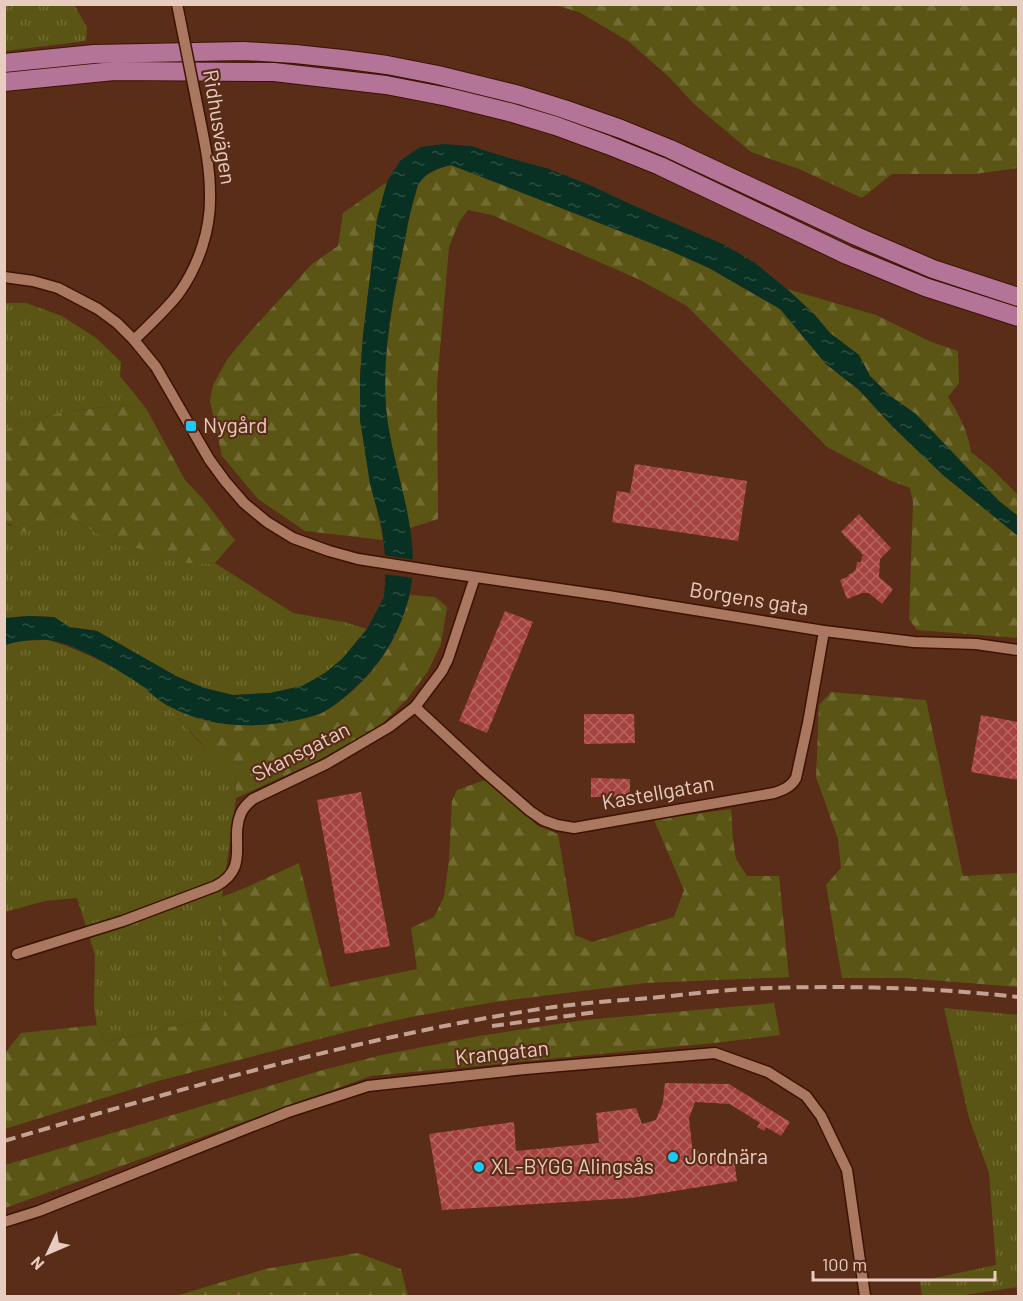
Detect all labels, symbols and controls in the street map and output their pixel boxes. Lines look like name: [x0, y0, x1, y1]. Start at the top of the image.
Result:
street label: Ridhusvägen: [199, 68, 242, 186]
place label: Nygård: [203, 412, 267, 437]
marker: Nygård: [184, 419, 198, 433]
street label: Borgens gata: [688, 576, 811, 619]
street label: Skansgatan: [247, 715, 353, 786]
street label: Kastellgatan: [600, 769, 716, 814]
street label: Krangatan: [454, 1034, 550, 1069]
place label: Jordnära: [685, 1143, 768, 1168]
marker: Jordnära: [666, 1150, 680, 1164]
place label: XL-BYGG Alingsås: [491, 1153, 654, 1178]
marker: XL-BYGG Alingsås: [472, 1160, 486, 1174]
north arrow: [18, 1223, 78, 1283]
scale bar: [813, 1244, 994, 1282]
text: N: [26, 1253, 47, 1274]
text: 100 m: [822, 1253, 867, 1275]

